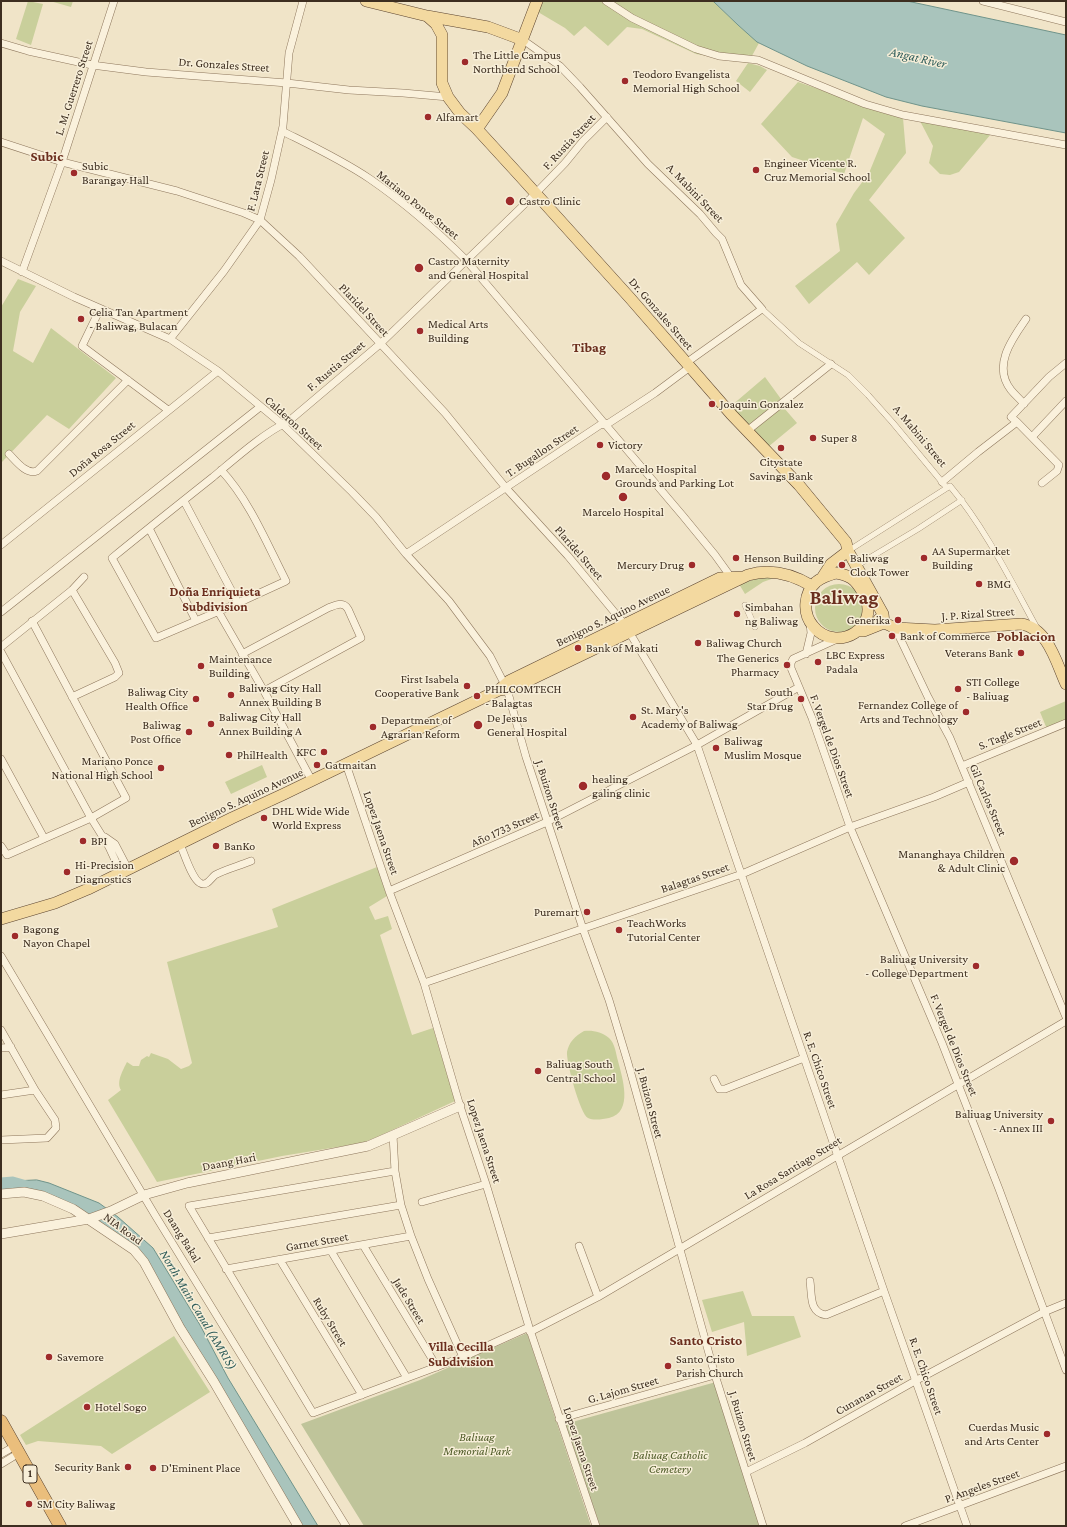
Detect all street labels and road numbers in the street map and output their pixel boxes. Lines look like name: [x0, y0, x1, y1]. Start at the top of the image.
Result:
street label: L. M. Guerrero Street: [52, 39, 96, 137]
street label: Dr. Gonzales Street: [178, 55, 270, 75]
street label: F. Rustia Street: [539, 111, 599, 173]
street label: F. Lara Street: [243, 149, 273, 213]
street label: A. Mabini Street: [663, 160, 727, 226]
street label: Mariano Ponce Street: [374, 167, 462, 243]
street label: Dr. Gonzales Street: [626, 275, 696, 353]
street label: Plaridel Street: [336, 281, 392, 339]
street label: F. Rustia Street: [304, 338, 368, 394]
street label: Calderon Street: [262, 393, 326, 453]
street label: A. Mabini Street: [890, 402, 950, 470]
street label: Doña Rosa Street: [66, 418, 138, 480]
street label: T. Bugallon Street: [503, 421, 581, 481]
street label: Plaridel Street: [552, 523, 606, 583]
street label: Benigno S. Aquino Avenue: [554, 582, 672, 650]
street label: J. P. Rizal Street: [941, 604, 1015, 624]
street label: F. Vergel de Dios Street: [807, 692, 857, 800]
street label: S. Tagle Street: [976, 715, 1044, 753]
street label: J. Buizon Street: [532, 758, 568, 832]
street label: Gil Carlos Street: [966, 762, 1010, 838]
street label: Benigno S. Aquino Avenue: [186, 765, 306, 831]
street label: Lopez Jaena Street: [360, 789, 402, 877]
street label: Año 1733 Street: [469, 808, 541, 850]
street label: Balagtas Street: [659, 860, 731, 896]
street label: F. Vergel de Dios Street: [927, 992, 981, 1098]
street label: R. E. Chico Street: [800, 1029, 840, 1111]
street label: J. Buizon Street: [634, 1066, 666, 1140]
street label: Lopez Jaena Street: [464, 1097, 504, 1185]
street label: La Rosa Santiago Street: [742, 1133, 844, 1203]
street label: Daang Hari: [201, 1150, 257, 1174]
street label: Daang Bakal: [160, 1207, 204, 1265]
street label: NIA Road: [101, 1210, 145, 1248]
street label: Garnet Street: [284, 1229, 350, 1255]
street label: Jade Street: [390, 1275, 428, 1327]
street label: Ruby Street: [310, 1295, 350, 1349]
street label: R. E. Chico Street: [906, 1335, 946, 1417]
street label: Cunanan Street: [833, 1370, 905, 1418]
street label: G. Lajom Street: [586, 1373, 660, 1407]
street label: J. Buizon Street: [726, 1389, 760, 1463]
street label: Lopez Jaena Street: [560, 1405, 602, 1493]
road number: 1: [23, 1465, 37, 1483]
street label: P. Angeles Street: [943, 1466, 1021, 1506]

